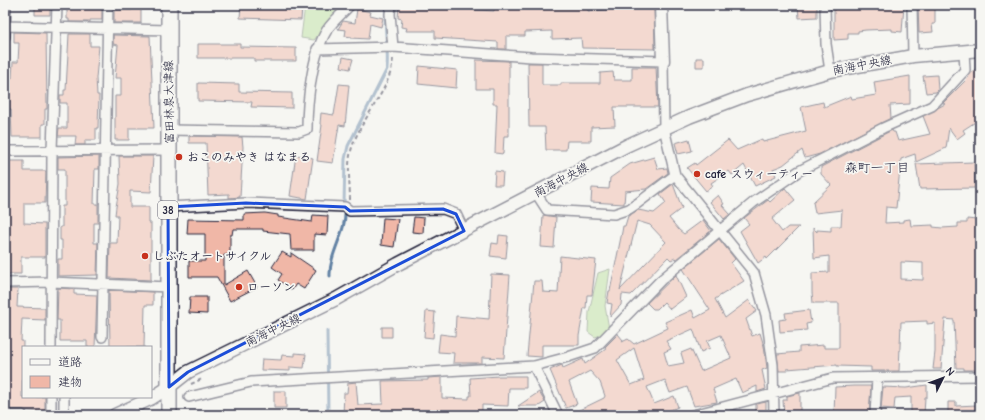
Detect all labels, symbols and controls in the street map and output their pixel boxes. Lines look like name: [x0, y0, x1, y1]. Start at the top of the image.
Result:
street label: 南海中央線: [831, 52, 893, 78]
street label: 富田林泉大津線: [161, 60, 177, 144]
place label: おこのみやき はなまる: [187, 150, 311, 164]
marker: おこのみやき はなまる: [174, 152, 184, 162]
street label: 南海中央線: [531, 160, 591, 200]
district label: 森町一丁目: [844, 160, 910, 175]
place label: cafe スウィーティー: [705, 167, 813, 181]
marker: cafe スウィーティー: [692, 169, 702, 179]
road number: 38: [158, 201, 178, 219]
place label: しぶたオートサイクル: [153, 249, 272, 263]
marker: しぶたオートサイクル: [140, 251, 150, 261]
place label: ローソン: [247, 280, 295, 294]
marker: ローソン: [234, 282, 244, 292]
street label: 南海中央線: [243, 311, 303, 349]
legend: [22, 346, 152, 398]
text: 道路: [58, 355, 82, 369]
north arrow: [923, 358, 963, 398]
text: N: [943, 365, 957, 379]
text: 建物: [58, 375, 82, 389]

